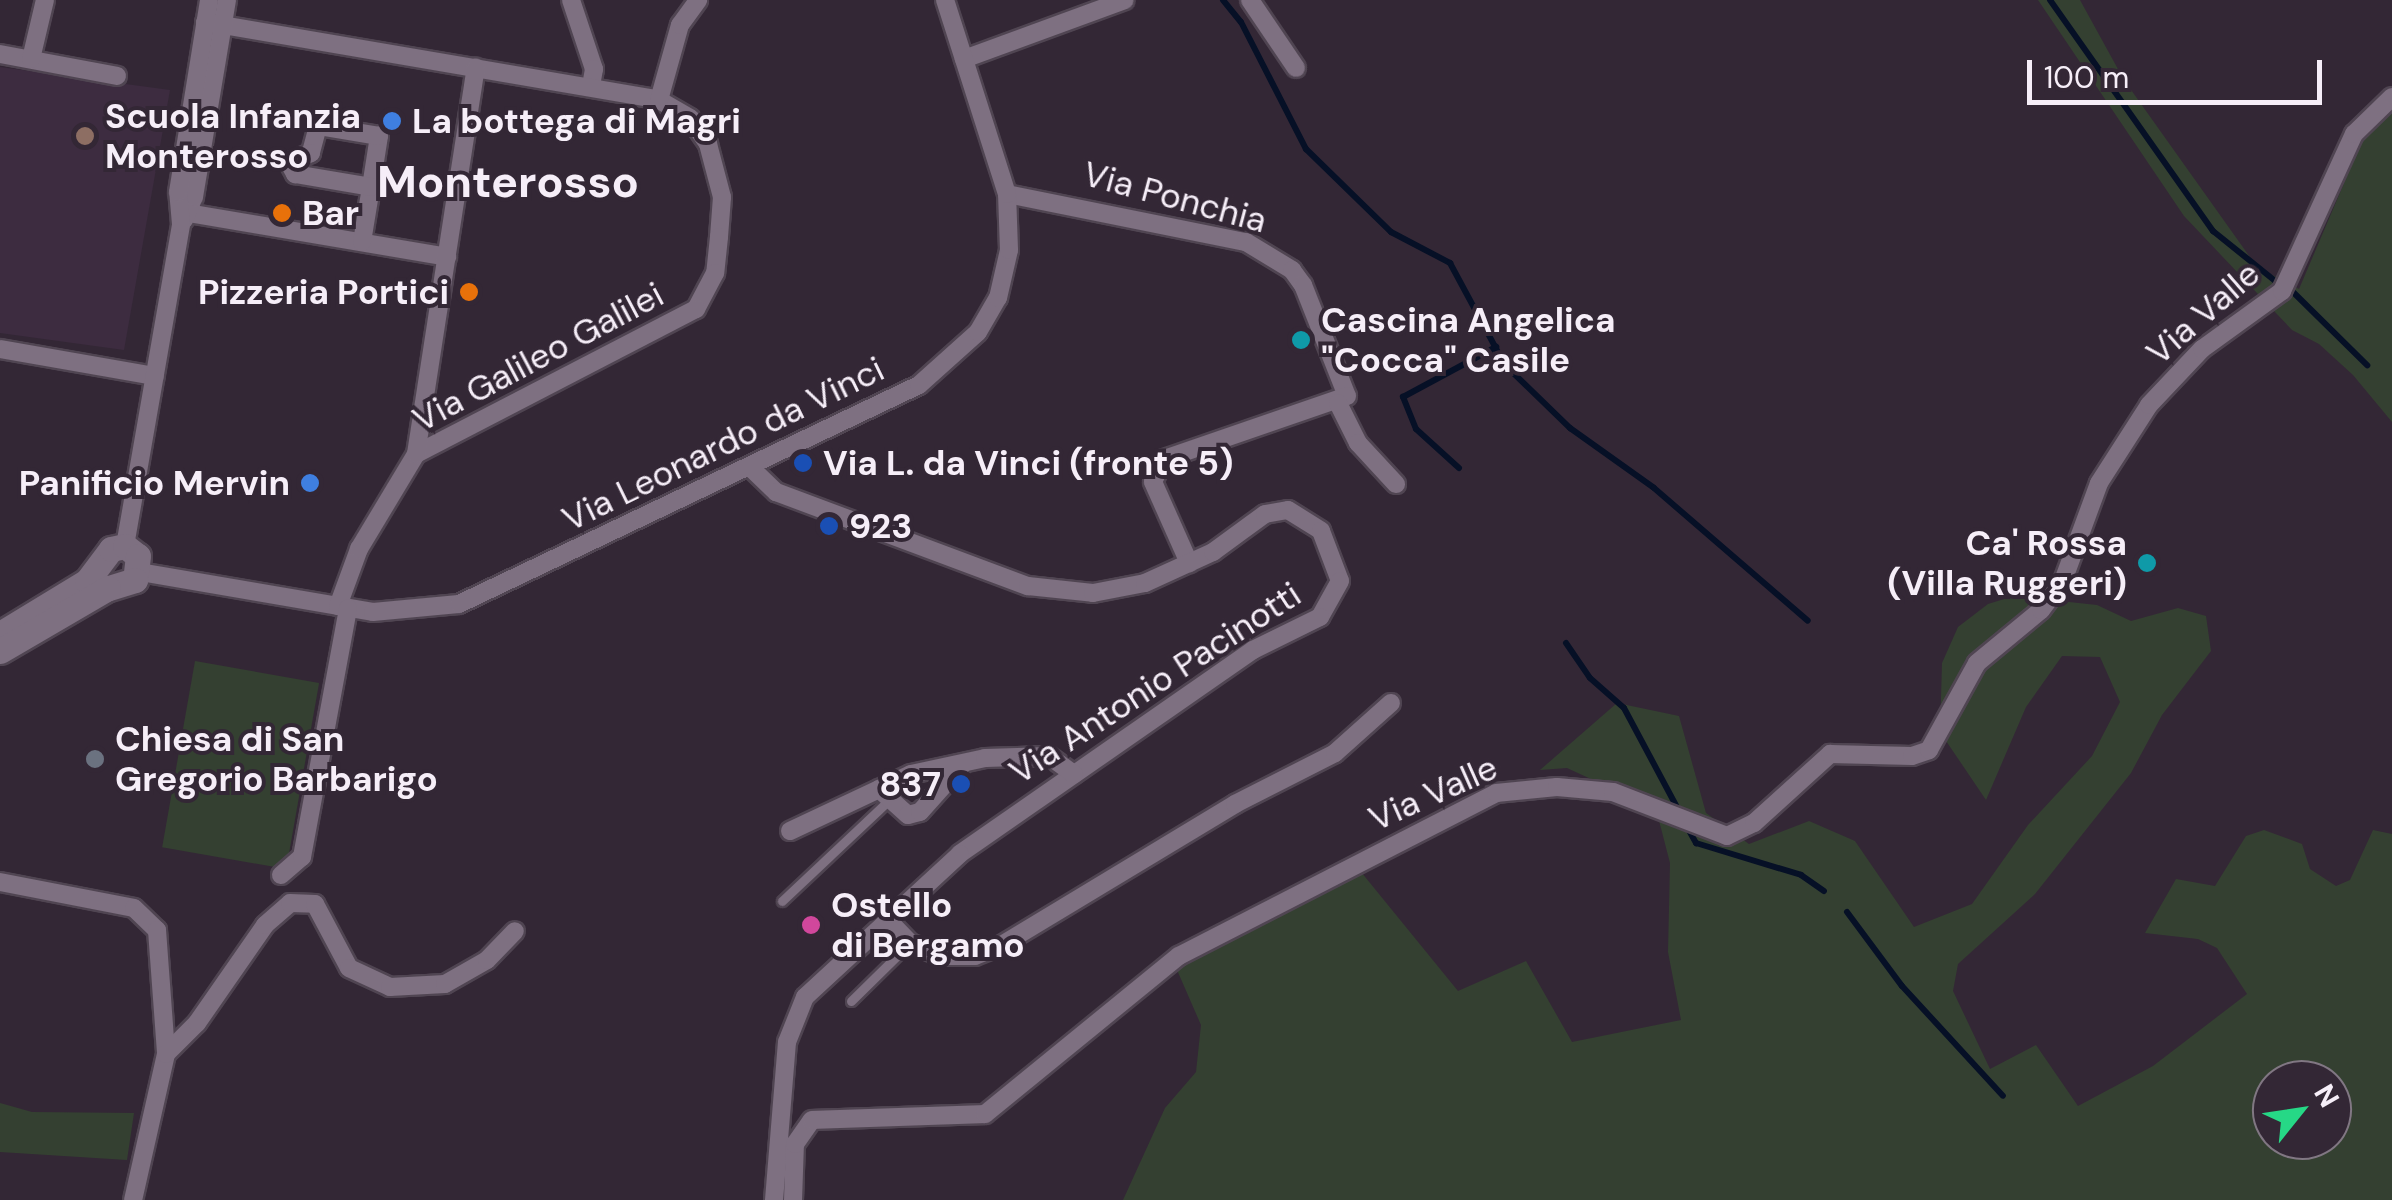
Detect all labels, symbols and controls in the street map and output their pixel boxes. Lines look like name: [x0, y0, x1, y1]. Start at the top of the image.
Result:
scale bar: [2032, 40, 2327, 102]
text: 100 m: [2044, 58, 2129, 97]
place label: Scuola Infanzia Monterosso: [105, 95, 361, 177]
place label: La bottega di Magri: [412, 100, 741, 142]
marker: La bottega di Magri: [381, 110, 403, 132]
marker: Scuola Infanzia Monterosso: [74, 125, 96, 147]
street label: Via Ponchia: [1079, 152, 1271, 242]
district label: Monterosso: [377, 155, 639, 209]
place label: Bar: [302, 192, 359, 234]
marker: Bar: [271, 202, 293, 224]
street label: Via Valle: [2138, 252, 2268, 374]
place label: Pizzeria Portici: [198, 271, 449, 313]
street label: Via Galileo Galilei: [406, 273, 670, 441]
marker: Pizzeria Portici: [458, 281, 480, 303]
place label: Cascina Angelica "Cocca" Casile: [1321, 299, 1615, 381]
marker: Cascina Angelica "Cocca" Casile: [1290, 329, 1312, 351]
street label: Via Leonardo da Vinci: [555, 348, 891, 540]
place label: Via L. da Vinci (fronte 5): [823, 442, 1233, 484]
marker: Via L. da Vinci (fronte 5): [792, 452, 814, 474]
place label: Panificio Mervin: [19, 462, 290, 504]
marker: Panificio Mervin: [299, 472, 321, 494]
place label: 923: [849, 505, 912, 547]
marker: 923: [818, 515, 840, 537]
place label: Ca' Rossa (Villa Ruggeri): [1887, 522, 2127, 604]
marker: Ca' Rossa (Villa Ruggeri): [2136, 552, 2158, 574]
street label: Via Antonio Pacinotti: [1001, 573, 1309, 793]
place label: Chiesa di San Gregorio Barbarigo: [115, 718, 438, 800]
street label: Via Valle: [1362, 746, 1504, 840]
marker: Chiesa di San Gregorio Barbarigo: [84, 748, 106, 770]
place label: 837: [879, 763, 941, 805]
marker: 837: [950, 773, 972, 795]
place label: Ostello di Bergamo: [831, 884, 1025, 966]
marker: Ostello di Bergamo: [800, 914, 822, 936]
north arrow: [2252, 1060, 2352, 1160]
text: N: [2306, 1078, 2348, 1114]

